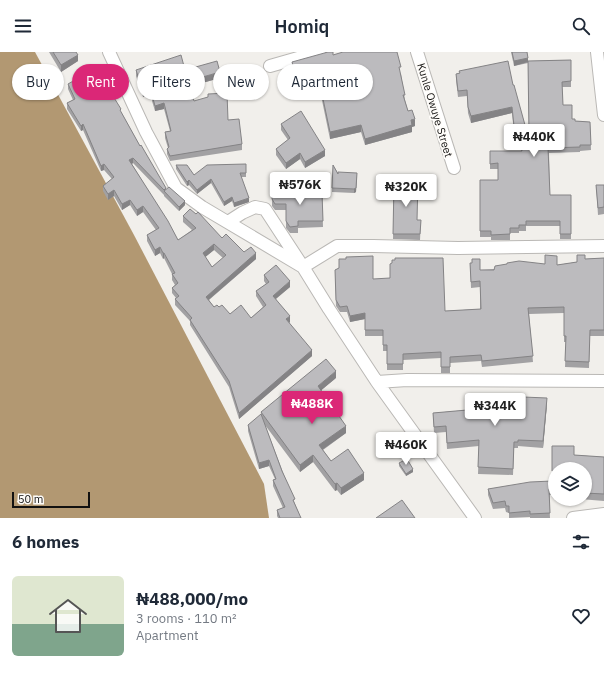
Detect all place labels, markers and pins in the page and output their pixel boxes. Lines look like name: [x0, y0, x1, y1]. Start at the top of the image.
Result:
pin: ₦440K: [506, 124, 562, 158]
pin: ₦576K: [272, 172, 328, 206]
pin: ₦320K: [378, 174, 434, 208]
pin: ₦488K: [284, 391, 340, 425]
pin: ₦344K: [467, 393, 523, 427]
pin: ₦460K: [378, 432, 434, 466]

